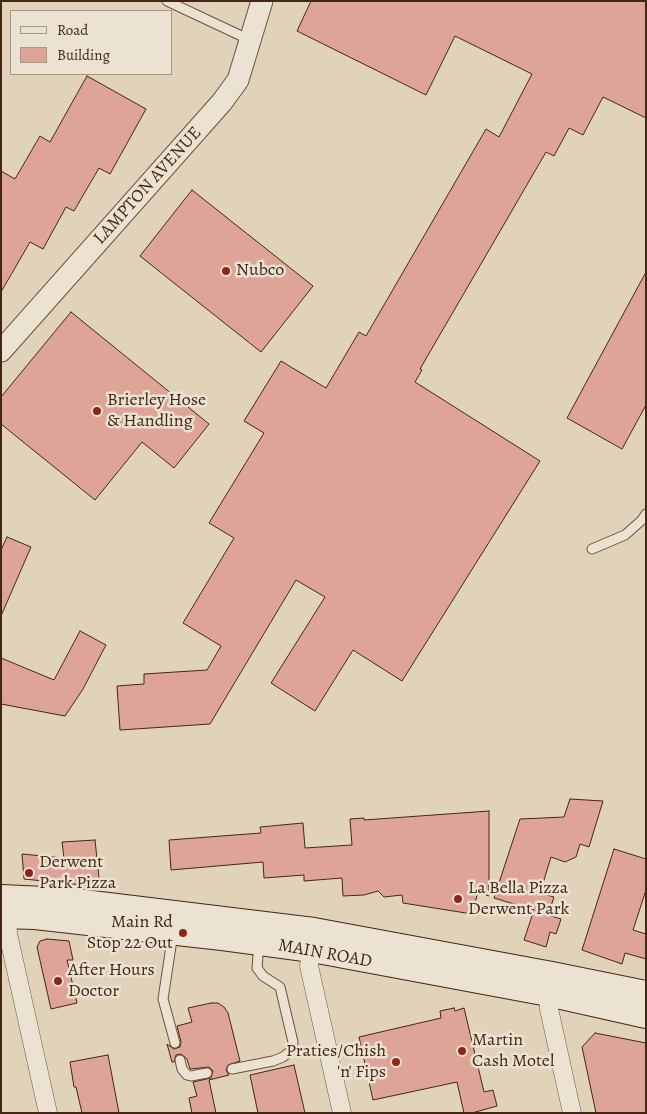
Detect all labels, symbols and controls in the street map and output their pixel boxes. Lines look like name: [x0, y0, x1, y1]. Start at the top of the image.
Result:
legend: [10, 10, 172, 75]
text: Road: [57, 20, 88, 40]
text: Building: [57, 45, 110, 65]
street label: LAMPTON AVENUE: [89, 123, 207, 249]
place label: Nubco: [236, 260, 284, 282]
marker: Nubco: [220, 265, 232, 277]
place label: Brierley Hose & Handling: [107, 390, 206, 432]
marker: Brierley Hose & Handling: [91, 405, 103, 417]
place label: Derwent Park Pizza: [39, 852, 116, 894]
marker: Derwent Park Pizza: [23, 867, 35, 879]
place label: La Bella Pizza Derwent Park: [468, 878, 570, 921]
marker: La Bella Pizza Derwent Park: [452, 893, 464, 905]
place label: Main Rd Stop 22 Out: [87, 912, 173, 954]
marker: Main Rd Stop 22 Out: [177, 927, 189, 939]
street label: MAIN ROAD: [276, 935, 374, 973]
place label: After Hours Doctor: [68, 960, 155, 1002]
marker: After Hours Doctor: [52, 975, 64, 987]
place label: Martin Cash Motel: [472, 1030, 554, 1072]
place label: Praties/Chish 'n' Fips: [286, 1041, 386, 1084]
marker: Martin Cash Motel: [456, 1045, 468, 1057]
marker: Praties/Chish 'n' Fips: [390, 1056, 402, 1068]

